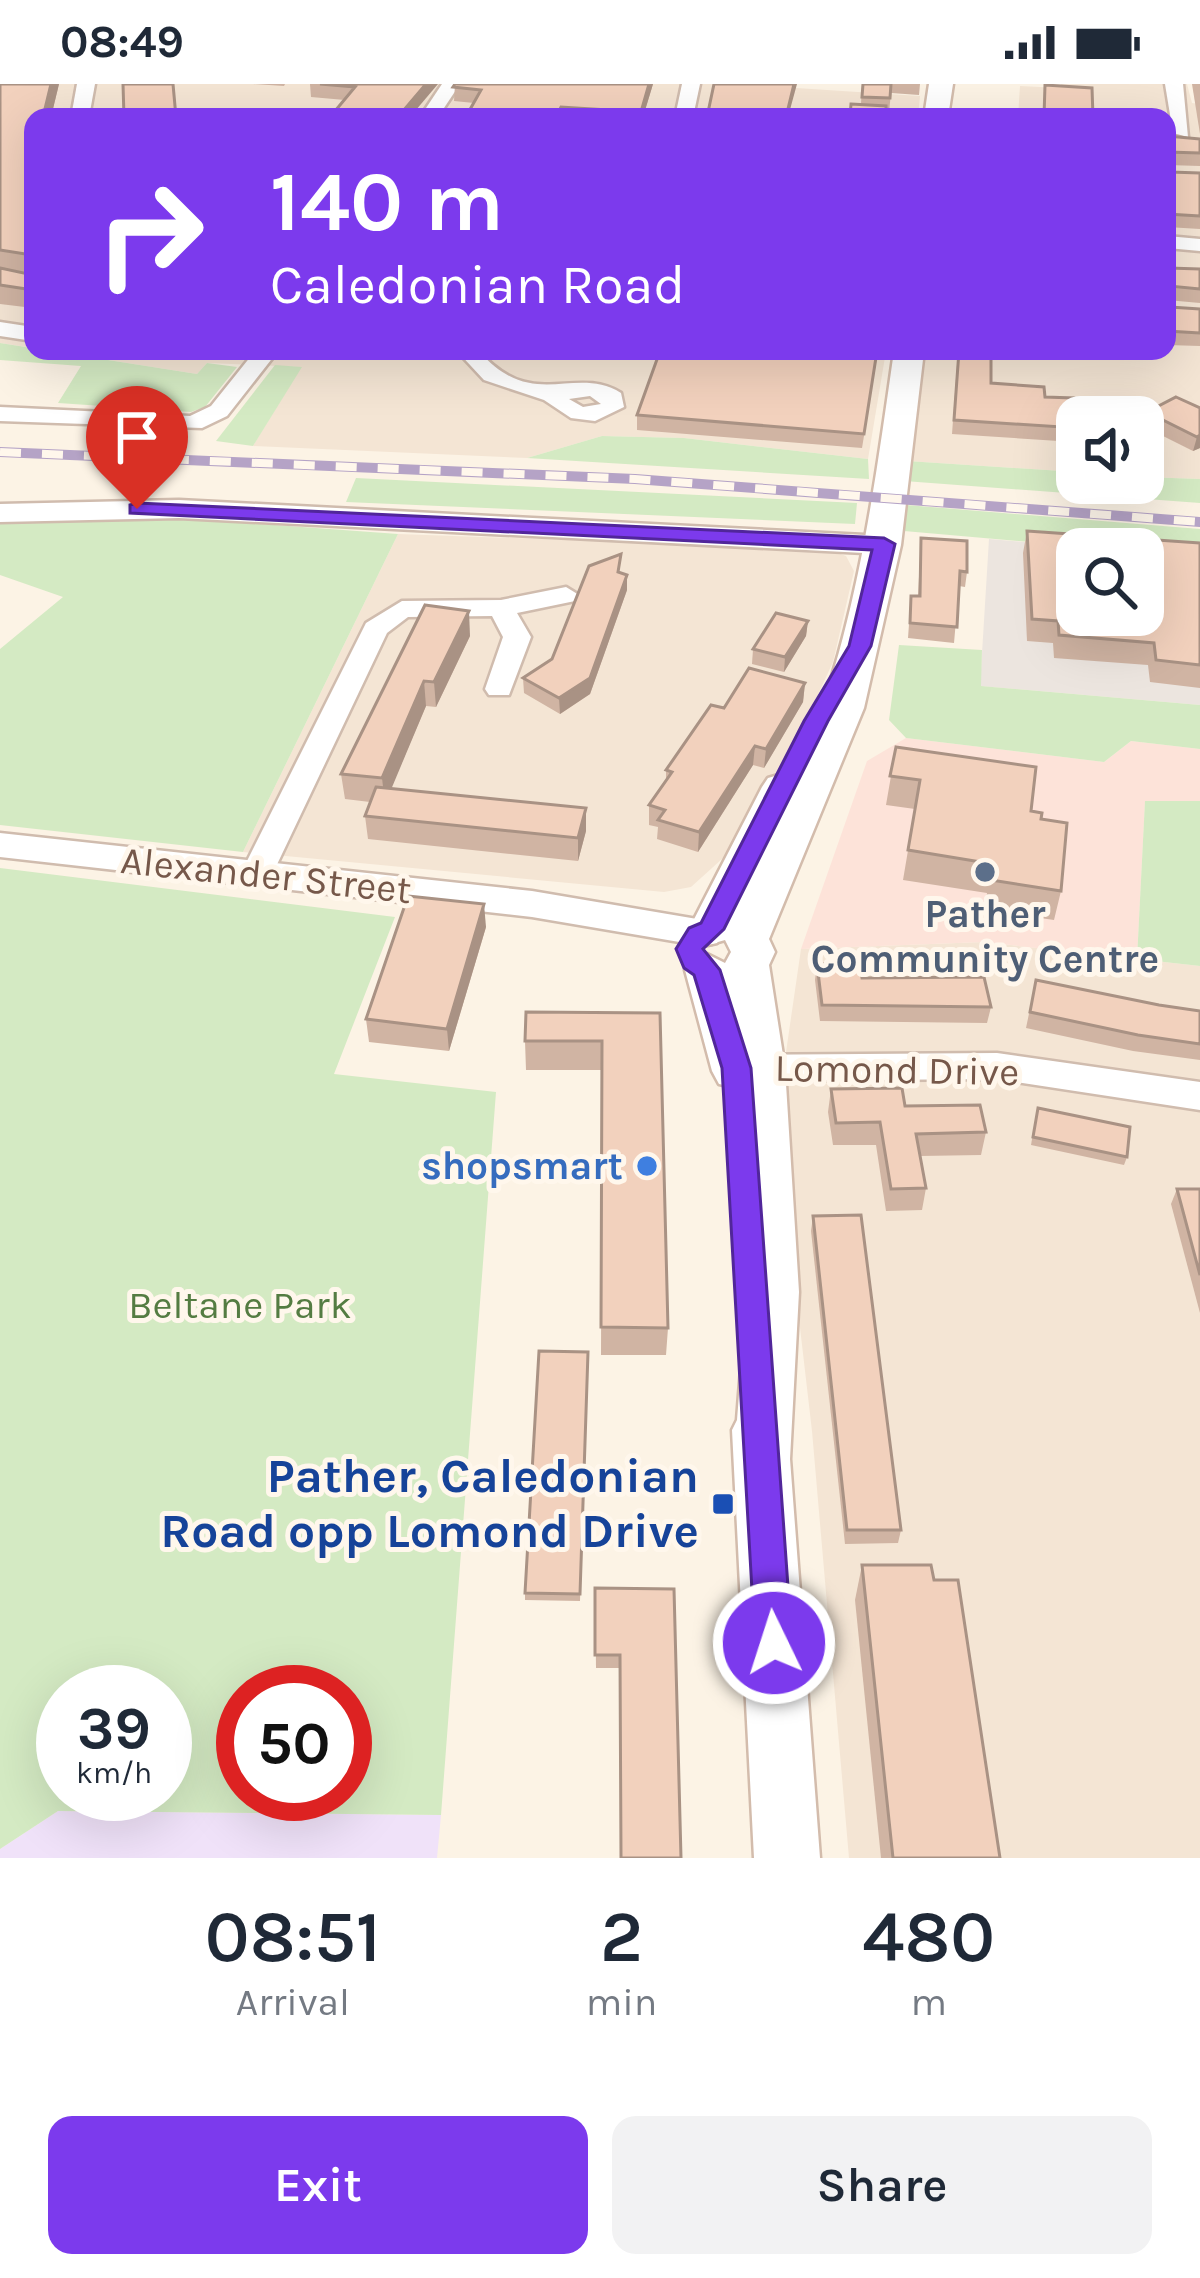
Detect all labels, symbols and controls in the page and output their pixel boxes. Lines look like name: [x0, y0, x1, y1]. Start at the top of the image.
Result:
text: 08:49: [60, 16, 184, 68]
text: 140 m: [270, 153, 504, 251]
icon: right: [72, 156, 228, 312]
text: Caledonian Road: [270, 253, 685, 317]
pin: [86, 386, 188, 509]
map controls: [1056, 396, 1164, 636]
button: sound: [1056, 396, 1164, 504]
icon: arrive: [104, 404, 170, 470]
button: search: [1056, 528, 1164, 636]
street label: Alexander Street: [118, 837, 414, 913]
marker: Pather Community Centre: [972, 859, 998, 885]
place label: Pather Community Centre: [811, 891, 1159, 982]
street label: Lomond Drive: [774, 1045, 1020, 1095]
place label: shopsmart: [421, 1143, 623, 1189]
marker: shopsmart: [634, 1153, 660, 1179]
park label: Beltane Park: [128, 1282, 352, 1328]
place label: Pather, Caledonian Road opp Lomond Drive: [160, 1448, 699, 1559]
marker: Pather, Caledonian Road opp Lomond Drive: [710, 1491, 736, 1517]
position arrow: [711, 1580, 837, 1706]
speed limit sign: 50: [216, 1665, 372, 1821]
text: 39: [77, 1693, 151, 1763]
text: km/h: [76, 1755, 152, 1791]
text: 08:51: [205, 1895, 381, 1979]
text: 2: [600, 1895, 643, 1979]
text: 480: [862, 1895, 995, 1979]
text: Arrival: [236, 1979, 350, 2025]
text: min: [586, 1979, 657, 2025]
text: m: [910, 1979, 947, 2025]
button: Exit: [48, 2116, 588, 2254]
button: Share: [612, 2116, 1152, 2254]

